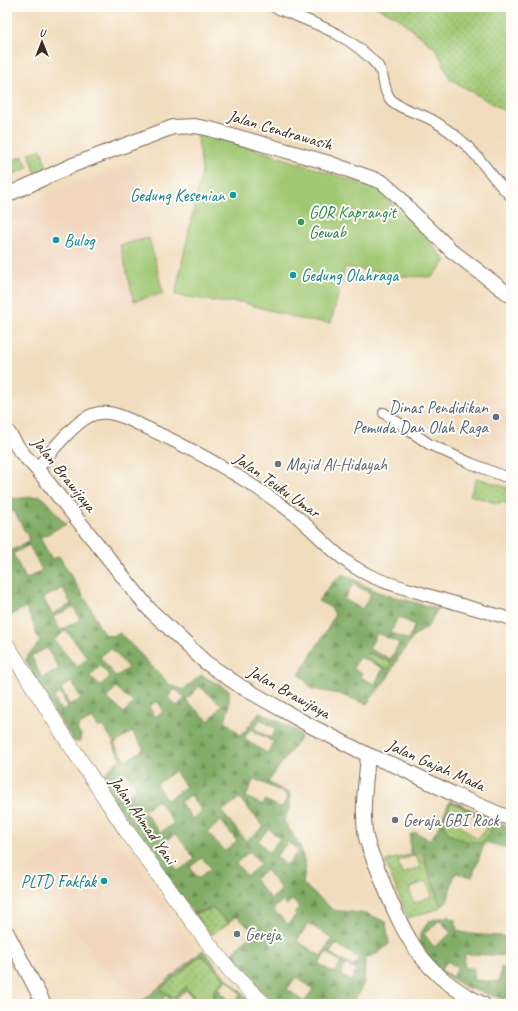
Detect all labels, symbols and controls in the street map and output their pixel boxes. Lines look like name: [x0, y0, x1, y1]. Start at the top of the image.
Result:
north arrow: [22, 22, 62, 62]
text: U: [39, 25, 47, 39]
street label: Jalan Cendrawasih: [224, 105, 336, 155]
place label: Gedung Kesenian: [130, 185, 226, 206]
marker: Gedung Kesenian: [228, 190, 238, 200]
place label: GOR Kaprangit Gewab: [309, 202, 398, 243]
marker: GOR Kaprangit Gewab: [296, 217, 306, 227]
place label: Bulog: [64, 230, 96, 251]
marker: Bulog: [51, 235, 61, 245]
place label: Gedung Olahraga: [301, 265, 399, 286]
marker: Gedung Olahraga: [288, 270, 298, 280]
place label: Dinas Pendidikan Pemuda Dan Olah Raga: [353, 397, 490, 438]
marker: Dinas Pendidikan Pemuda Dan Olah Raga: [491, 412, 501, 422]
street label: Jalan Brawijaya: [27, 431, 102, 518]
street label: Jalan Teuku Umar: [229, 447, 326, 524]
place label: Majid Al-Hidayah: [286, 454, 387, 475]
marker: Majid Al-Hidayah: [273, 459, 283, 469]
street label: Jalan Brawijaya: [243, 660, 336, 724]
street label: Jalan Gajah Mada: [383, 734, 490, 797]
street label: Jalan Ahmad Yani: [104, 771, 182, 870]
place label: Geraja GBI Rock: [403, 810, 501, 831]
marker: Geraja GBI Rock: [390, 815, 400, 825]
place label: PLTD Fakfak: [21, 871, 98, 892]
marker: PLTD Fakfak: [99, 876, 109, 886]
place label: Gereja: [245, 924, 283, 945]
marker: Gereja: [232, 929, 242, 939]

